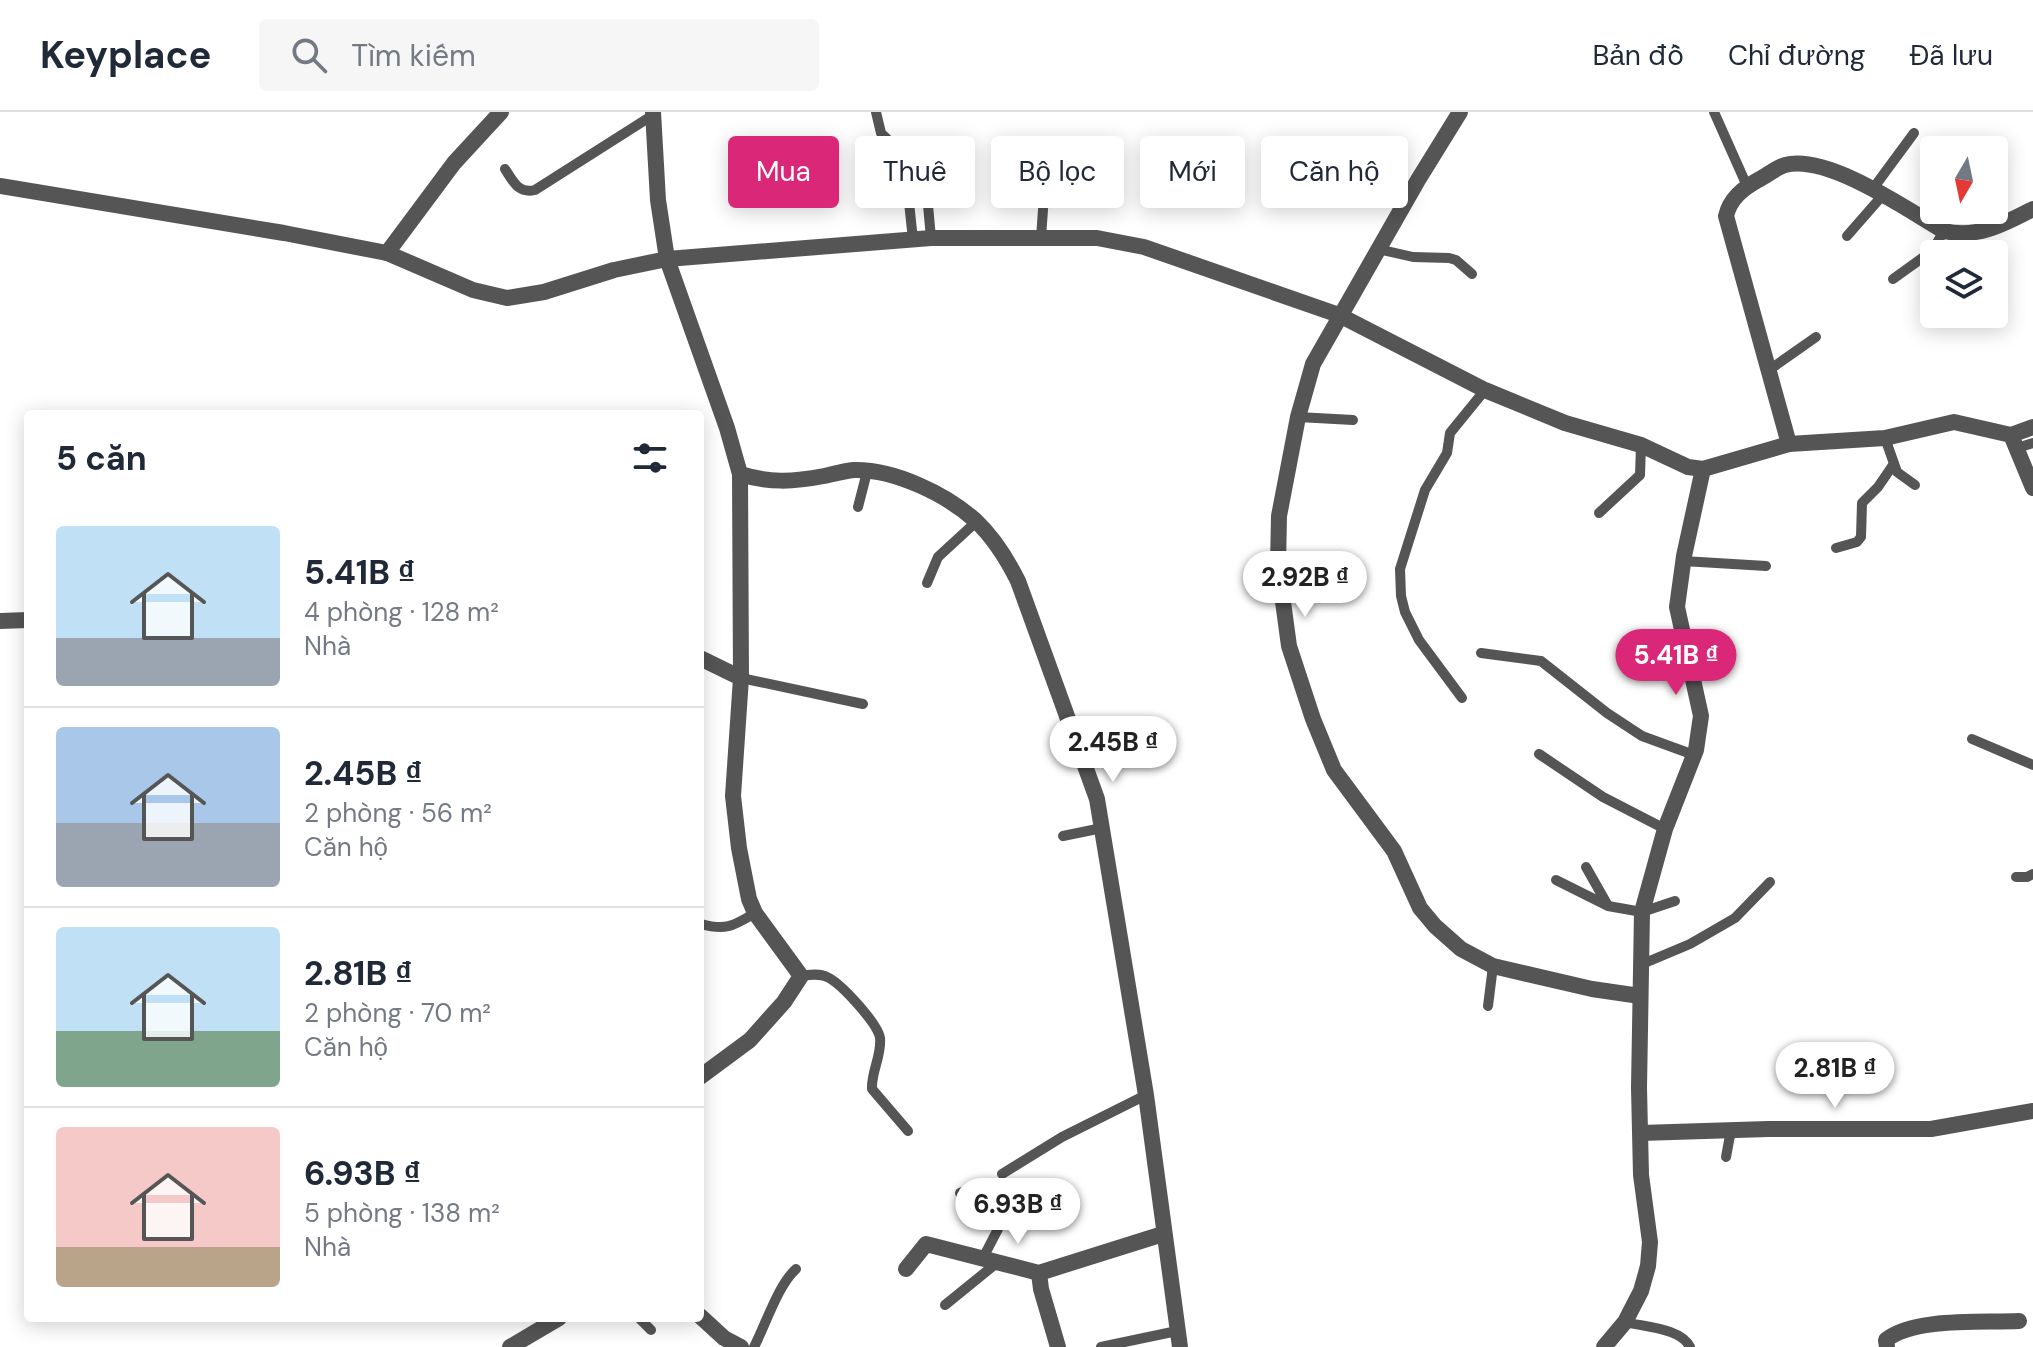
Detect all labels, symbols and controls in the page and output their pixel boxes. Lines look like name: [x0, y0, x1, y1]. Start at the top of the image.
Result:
search box: [259, 19, 819, 91]
text: Keyplace: [40, 30, 211, 80]
icon: search: [287, 33, 331, 77]
text: Tìm kiếm: [351, 36, 476, 75]
text: Bản đồ: [1592, 37, 1684, 74]
text: Chỉ đường: [1728, 37, 1865, 74]
text: Đã lưu: [1909, 37, 1993, 74]
chip: Mua: [728, 136, 839, 208]
chip: Thuê: [855, 136, 975, 208]
chip: Bộ lọc: [991, 136, 1124, 208]
chip: Mới: [1140, 136, 1245, 208]
chip: Căn hộ: [1261, 136, 1408, 208]
north arrow: [1920, 136, 2008, 224]
map controls: [1920, 136, 2008, 328]
button: layers: [1920, 240, 2008, 328]
text: 5 căn: [56, 436, 147, 481]
icon: filters: [628, 436, 672, 480]
text: 5.41B ₫: [304, 550, 415, 595]
pin: 2.92B ₫: [1231, 551, 1379, 619]
icon: home: [120, 558, 216, 654]
text: 2.92B ₫: [1261, 560, 1349, 594]
text: 4 phòng · 128 m²: [304, 595, 499, 629]
text: Nhà: [304, 629, 351, 663]
pin: 5.41B ₫: [1602, 629, 1750, 697]
text: 5.41B ₫: [1633, 638, 1719, 672]
pin: 2.45B ₫: [1039, 716, 1187, 784]
text: 2.45B ₫: [1068, 725, 1158, 759]
text: 2.45B ₫: [304, 751, 423, 796]
icon: home: [120, 759, 216, 855]
text: 2 phòng · 56 m²: [304, 796, 492, 830]
text: Căn hộ: [304, 830, 388, 864]
text: 2.81B ₫: [304, 951, 413, 996]
icon: home: [120, 959, 216, 1055]
text: 2 phòng · 70 m²: [304, 996, 491, 1030]
text: Căn hộ: [304, 1030, 388, 1064]
pin: 2.81B ₫: [1761, 1042, 1909, 1110]
text: 2.81B ₫: [1794, 1051, 1877, 1085]
text: 6.93B ₫: [304, 1151, 421, 1196]
icon: home: [120, 1159, 216, 1255]
pin: 6.93B ₫: [944, 1178, 1092, 1246]
text: 6.93B ₫: [973, 1187, 1063, 1221]
text: 5 phòng · 138 m²: [304, 1196, 500, 1230]
text: Nhà: [304, 1230, 351, 1264]

